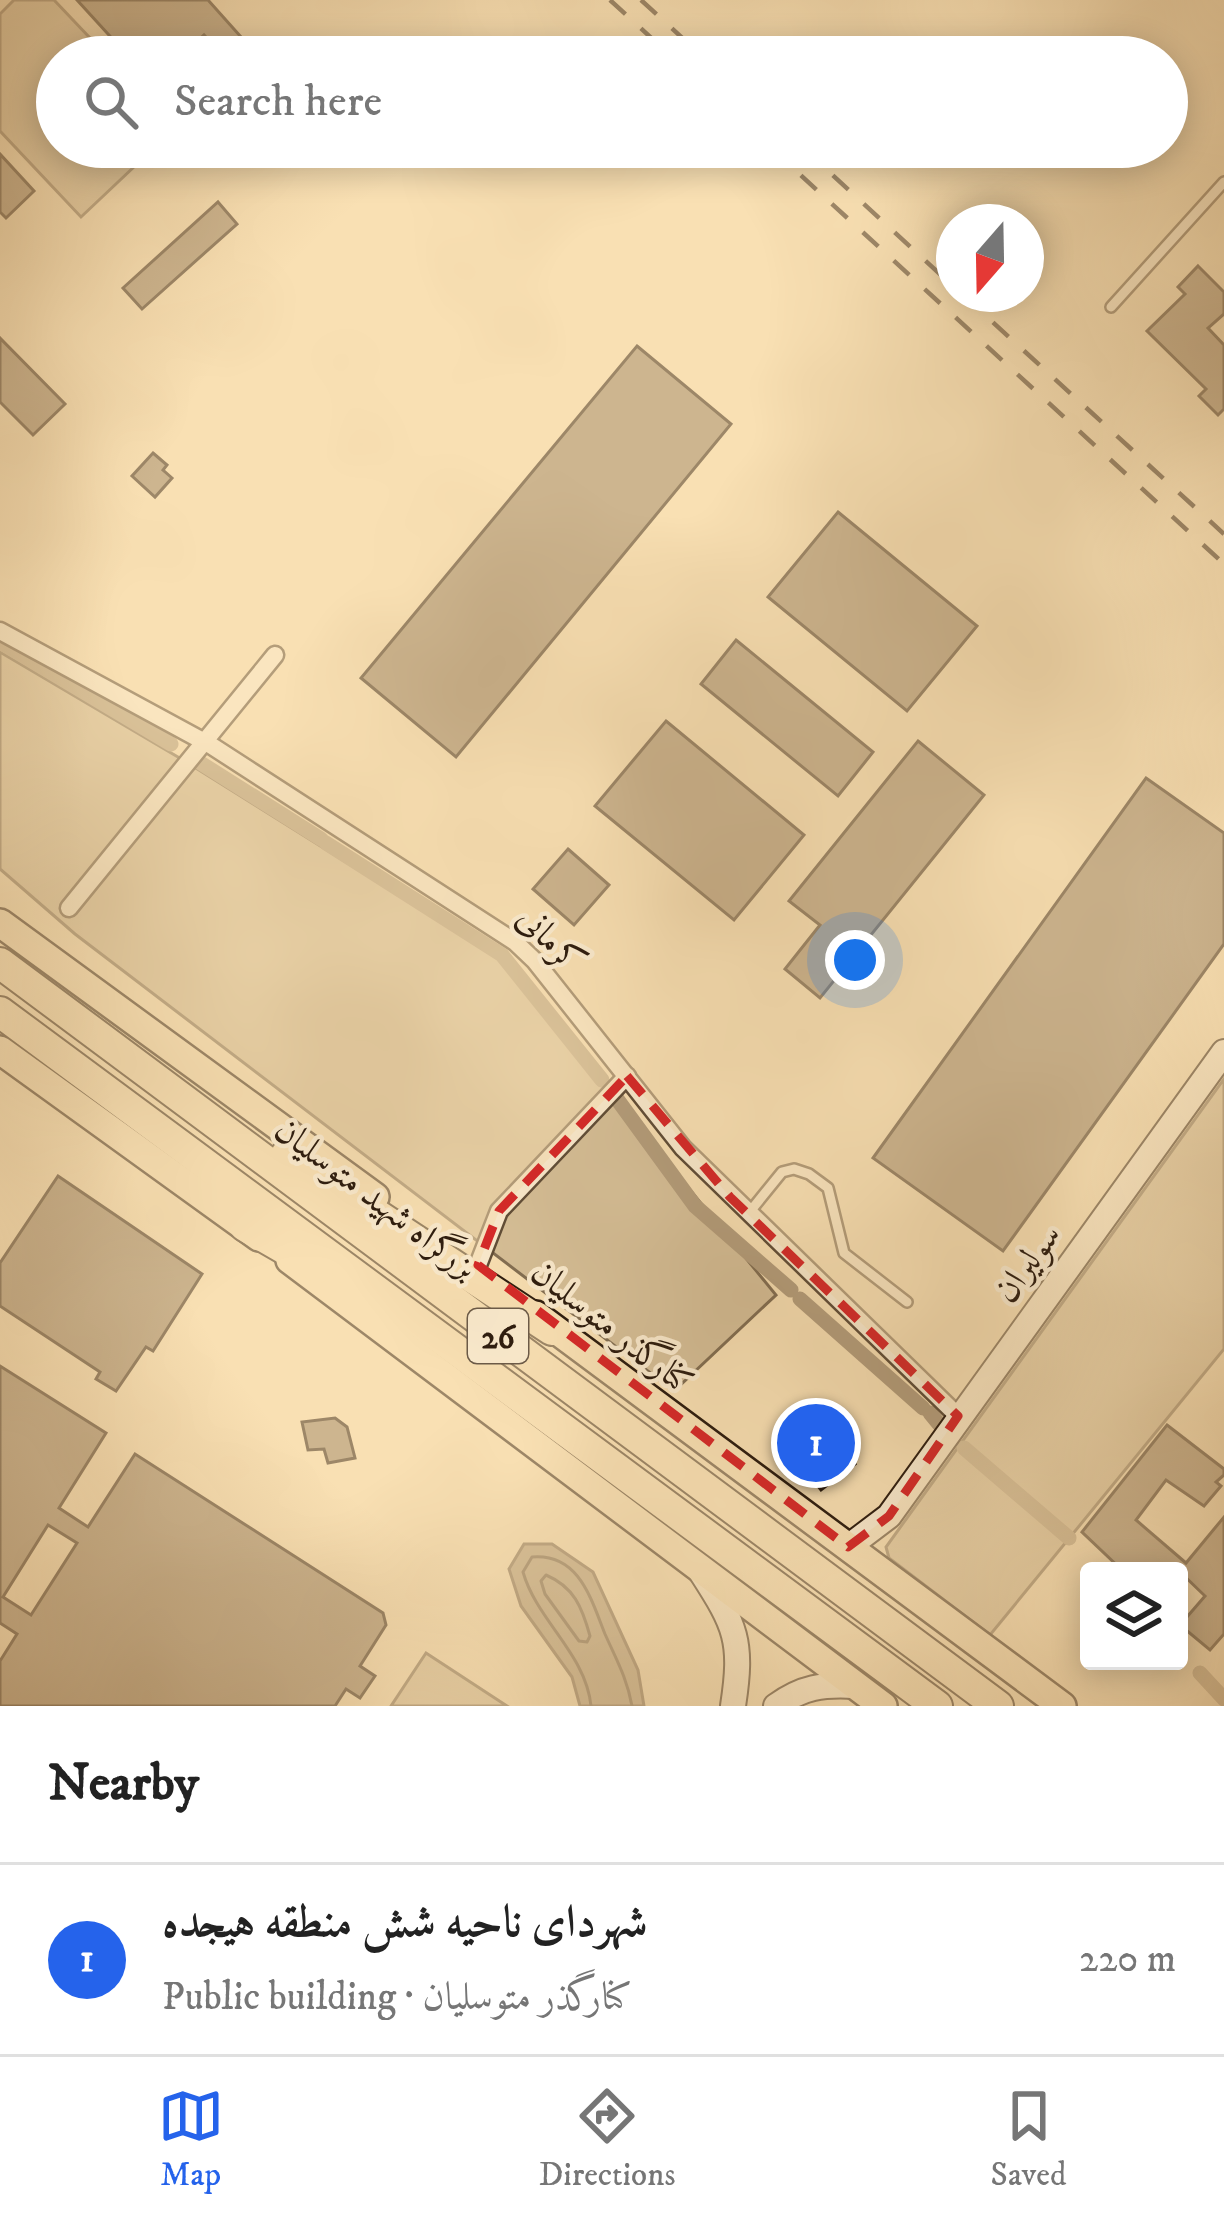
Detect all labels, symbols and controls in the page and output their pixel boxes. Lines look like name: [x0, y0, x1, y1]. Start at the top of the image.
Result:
search box: [36, 36, 1188, 168]
icon: search: [78, 69, 144, 135]
text: Search here: [174, 74, 382, 130]
north arrow: [936, 204, 1044, 312]
street label: کرمانی: [507, 897, 594, 985]
your location: [825, 930, 885, 990]
street label: بزرگراه شهید متوسلیان: [265, 1106, 487, 1290]
street label: سولیران: [984, 1215, 1072, 1312]
street label: کنارگذر متوسلیان: [521, 1247, 705, 1405]
road number: 26: [468, 1309, 528, 1363]
pin: 1: [777, 1398, 855, 1488]
map controls: [1080, 1562, 1188, 1670]
button: layers: [1080, 1562, 1188, 1670]
text: Nearby: [48, 1752, 199, 1816]
text: شهردای ناحیه شش منطقه هیجده: [162, 1895, 648, 1951]
text: 1: [80, 1935, 94, 1984]
text: 220 m: [1079, 1935, 1176, 1984]
text: Public building · کنارگذر متوسلیان: [162, 1973, 632, 2022]
tab: Map: [158, 2083, 224, 2196]
tab: Directions: [539, 2083, 675, 2196]
tab: Saved: [991, 2083, 1066, 2196]

